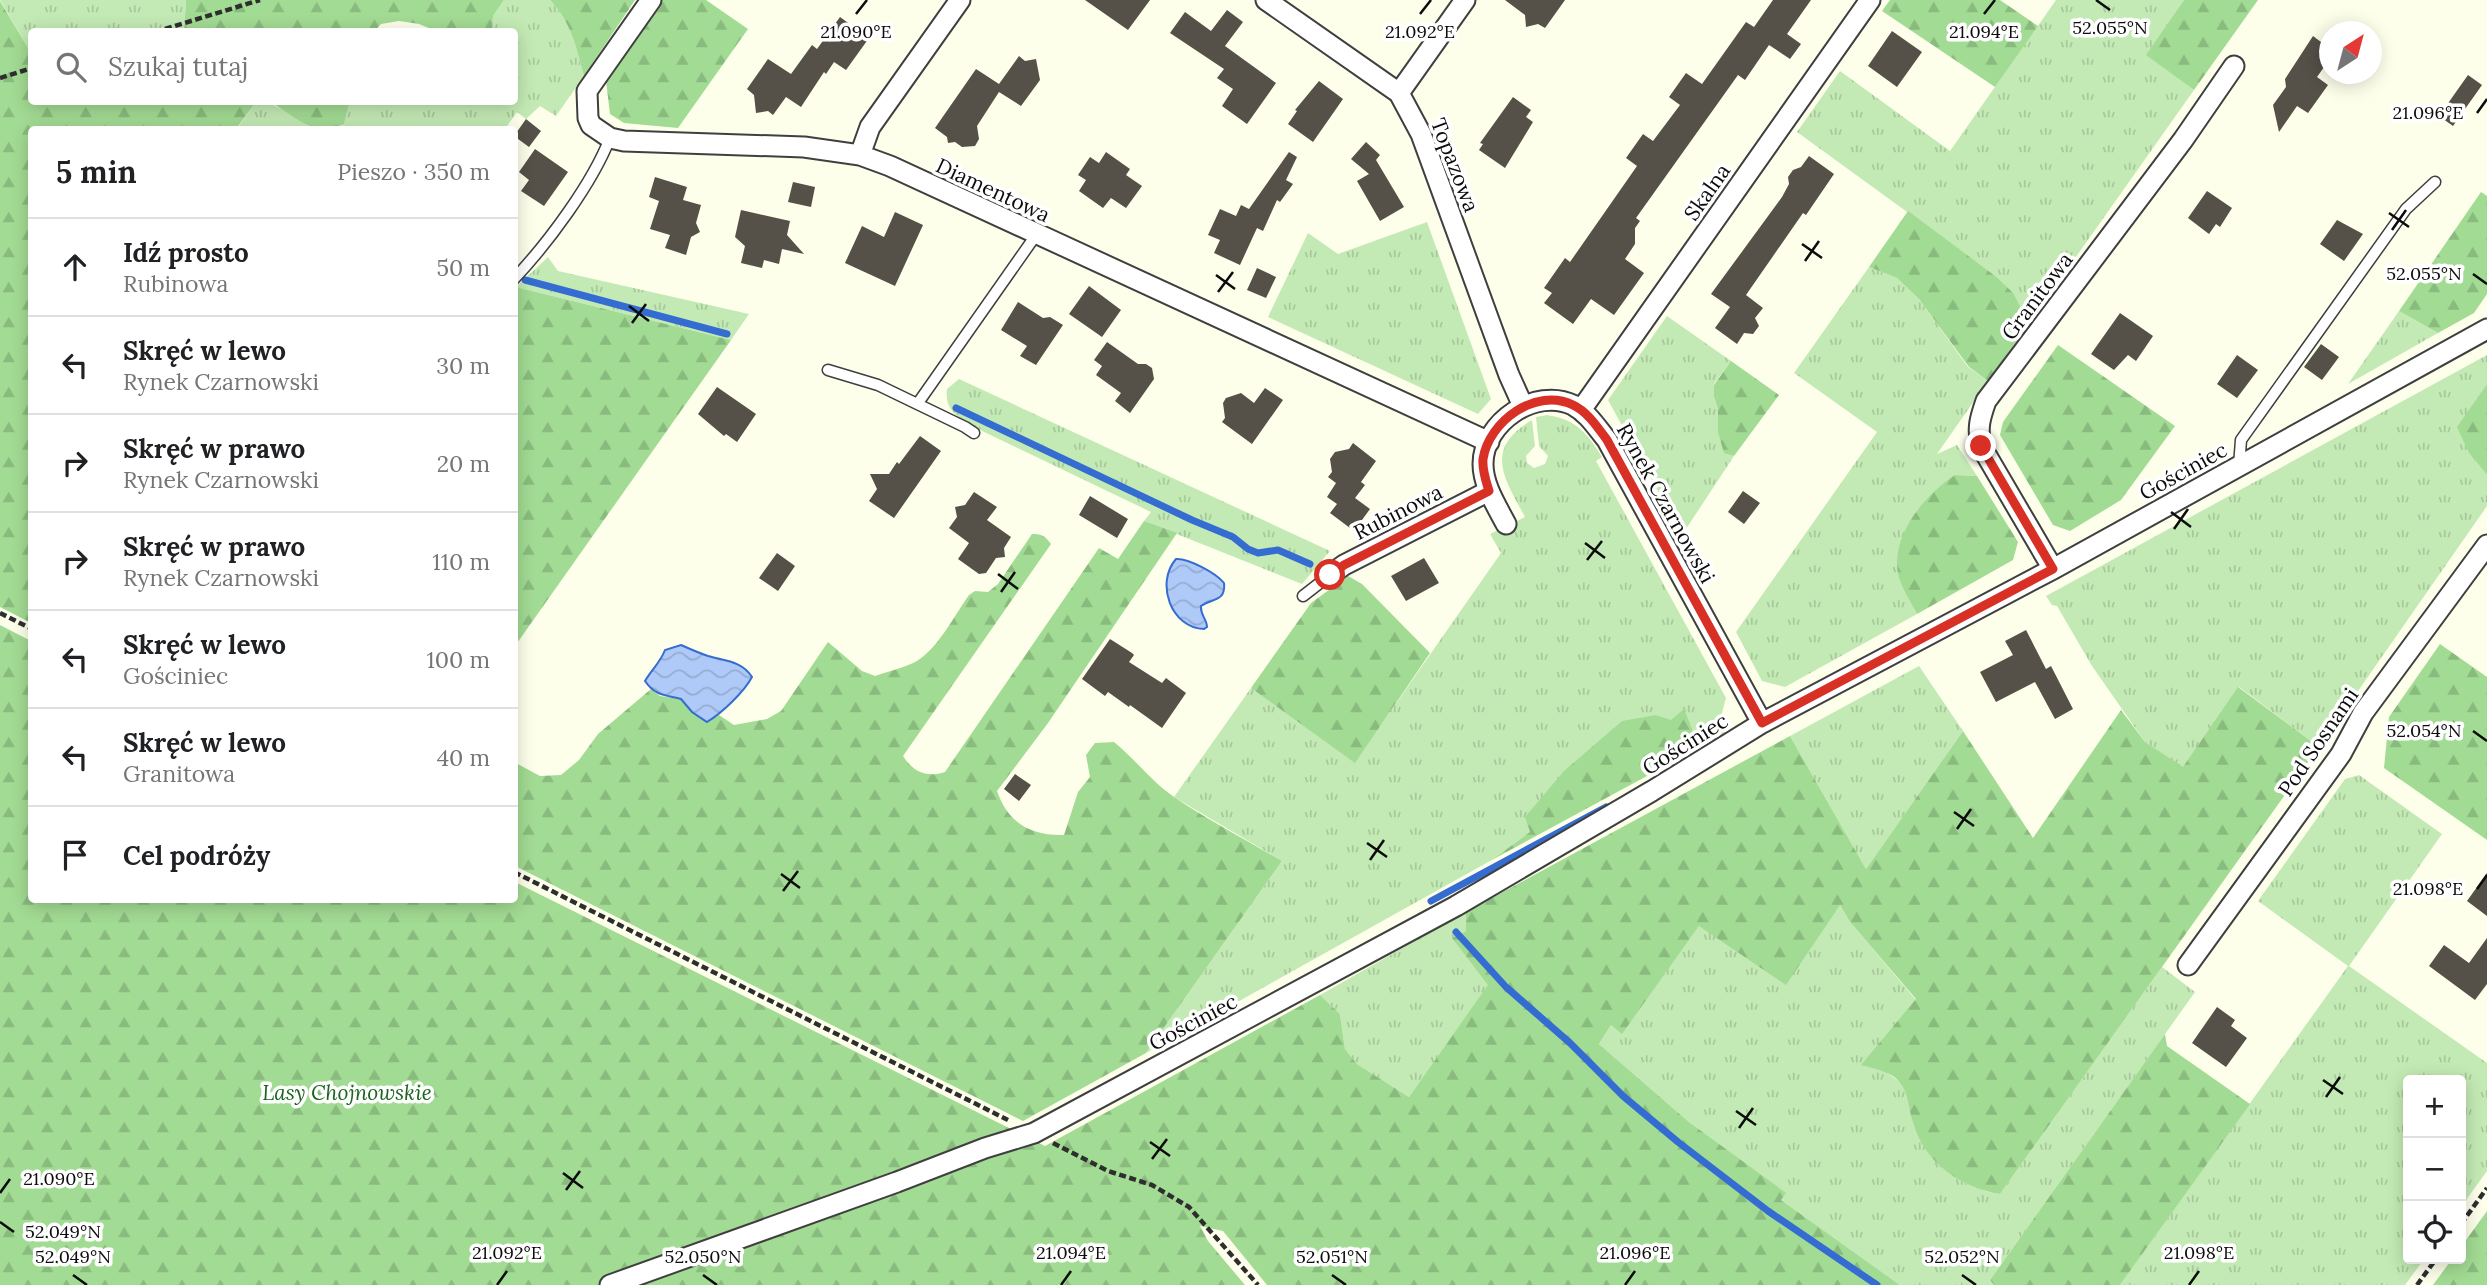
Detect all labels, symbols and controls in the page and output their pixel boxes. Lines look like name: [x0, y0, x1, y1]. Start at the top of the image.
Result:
text: 52.055°N: [2072, 16, 2148, 39]
text: 21.090°E: [820, 20, 892, 43]
text: 21.092°E: [1385, 20, 1455, 43]
text: 21.094°E: [1949, 20, 2019, 43]
north arrow: [2319, 21, 2382, 84]
search box: [28, 28, 518, 105]
icon: search: [52, 48, 90, 86]
text: Szukaj tutaj: [108, 50, 248, 83]
text: 21.096°E: [2393, 101, 2463, 124]
street label: Topazowa: [1425, 114, 1485, 216]
street label: Diamentowa: [932, 152, 1054, 228]
text: 5 min: [56, 153, 137, 191]
text: Pieszo · 350 m: [337, 157, 490, 186]
street label: Skalna: [1678, 158, 1736, 226]
text: Idź prosto: [123, 236, 249, 269]
street label: Granitowa: [1995, 247, 2079, 345]
icon: ahead: [56, 248, 94, 286]
text: 50 m: [437, 253, 490, 282]
text: 52.055°N: [2386, 262, 2462, 285]
text: Rubinowa: [123, 269, 228, 298]
text: Skręć w lewo: [123, 334, 286, 367]
icon: left: [56, 346, 94, 384]
text: 30 m: [436, 351, 490, 380]
text: Rynek Czarnowski: [123, 367, 319, 396]
street label: Rynek Czarnowski: [1611, 418, 1721, 588]
route end: [1965, 430, 1996, 461]
text: Skręć w prawo: [123, 432, 305, 465]
street label: Gościniec: [2134, 436, 2232, 506]
icon: right: [56, 444, 94, 482]
text: 20 m: [437, 449, 490, 478]
text: Rynek Czarnowski: [123, 465, 319, 494]
street label: Rubinowa: [1349, 478, 1447, 546]
text: Skręć w prawo: [123, 530, 305, 563]
icon: right: [56, 542, 94, 580]
text: 110 m: [432, 547, 490, 576]
route start: [1314, 559, 1345, 590]
text: Rynek Czarnowski: [123, 563, 319, 592]
text: Skręć w lewo: [123, 628, 286, 661]
icon: left: [56, 640, 94, 678]
text: 100 m: [426, 645, 490, 674]
text: Gościniec: [123, 661, 228, 690]
street label: Pod Sosnami: [2272, 683, 2364, 801]
street label: Gościniec: [1637, 707, 1733, 781]
text: 52.054°N: [2386, 719, 2462, 742]
text: Skręć w lewo: [123, 726, 286, 759]
icon: left: [56, 738, 94, 776]
text: 40 m: [437, 743, 490, 772]
text: Granitowa: [123, 759, 235, 788]
icon: arrive: [56, 836, 94, 874]
text: Cel podróży: [123, 839, 270, 872]
text: 21.098°E: [2393, 877, 2463, 900]
street label: Gościniec: [1144, 988, 1242, 1056]
map controls: [2403, 1075, 2466, 1264]
button: +: [2403, 1075, 2466, 1138]
park label: Lasy Chojnowskie: [262, 1079, 432, 1106]
button: −: [2403, 1138, 2466, 1201]
text: 21.090°E: [23, 1167, 95, 1190]
button: locate: [2403, 1201, 2466, 1264]
text: 52.049°N: [25, 1220, 101, 1243]
text: 21.092°E: [472, 1241, 542, 1264]
text: 21.094°E: [1036, 1241, 1106, 1264]
text: 21.096°E: [1600, 1241, 1670, 1264]
text: 21.098°E: [2164, 1241, 2234, 1264]
text: 52.049°N: [35, 1245, 111, 1268]
text: 52.050°N: [665, 1245, 741, 1268]
text: 52.051°N: [1296, 1245, 1368, 1268]
text: 52.052°N: [1924, 1245, 2000, 1268]

